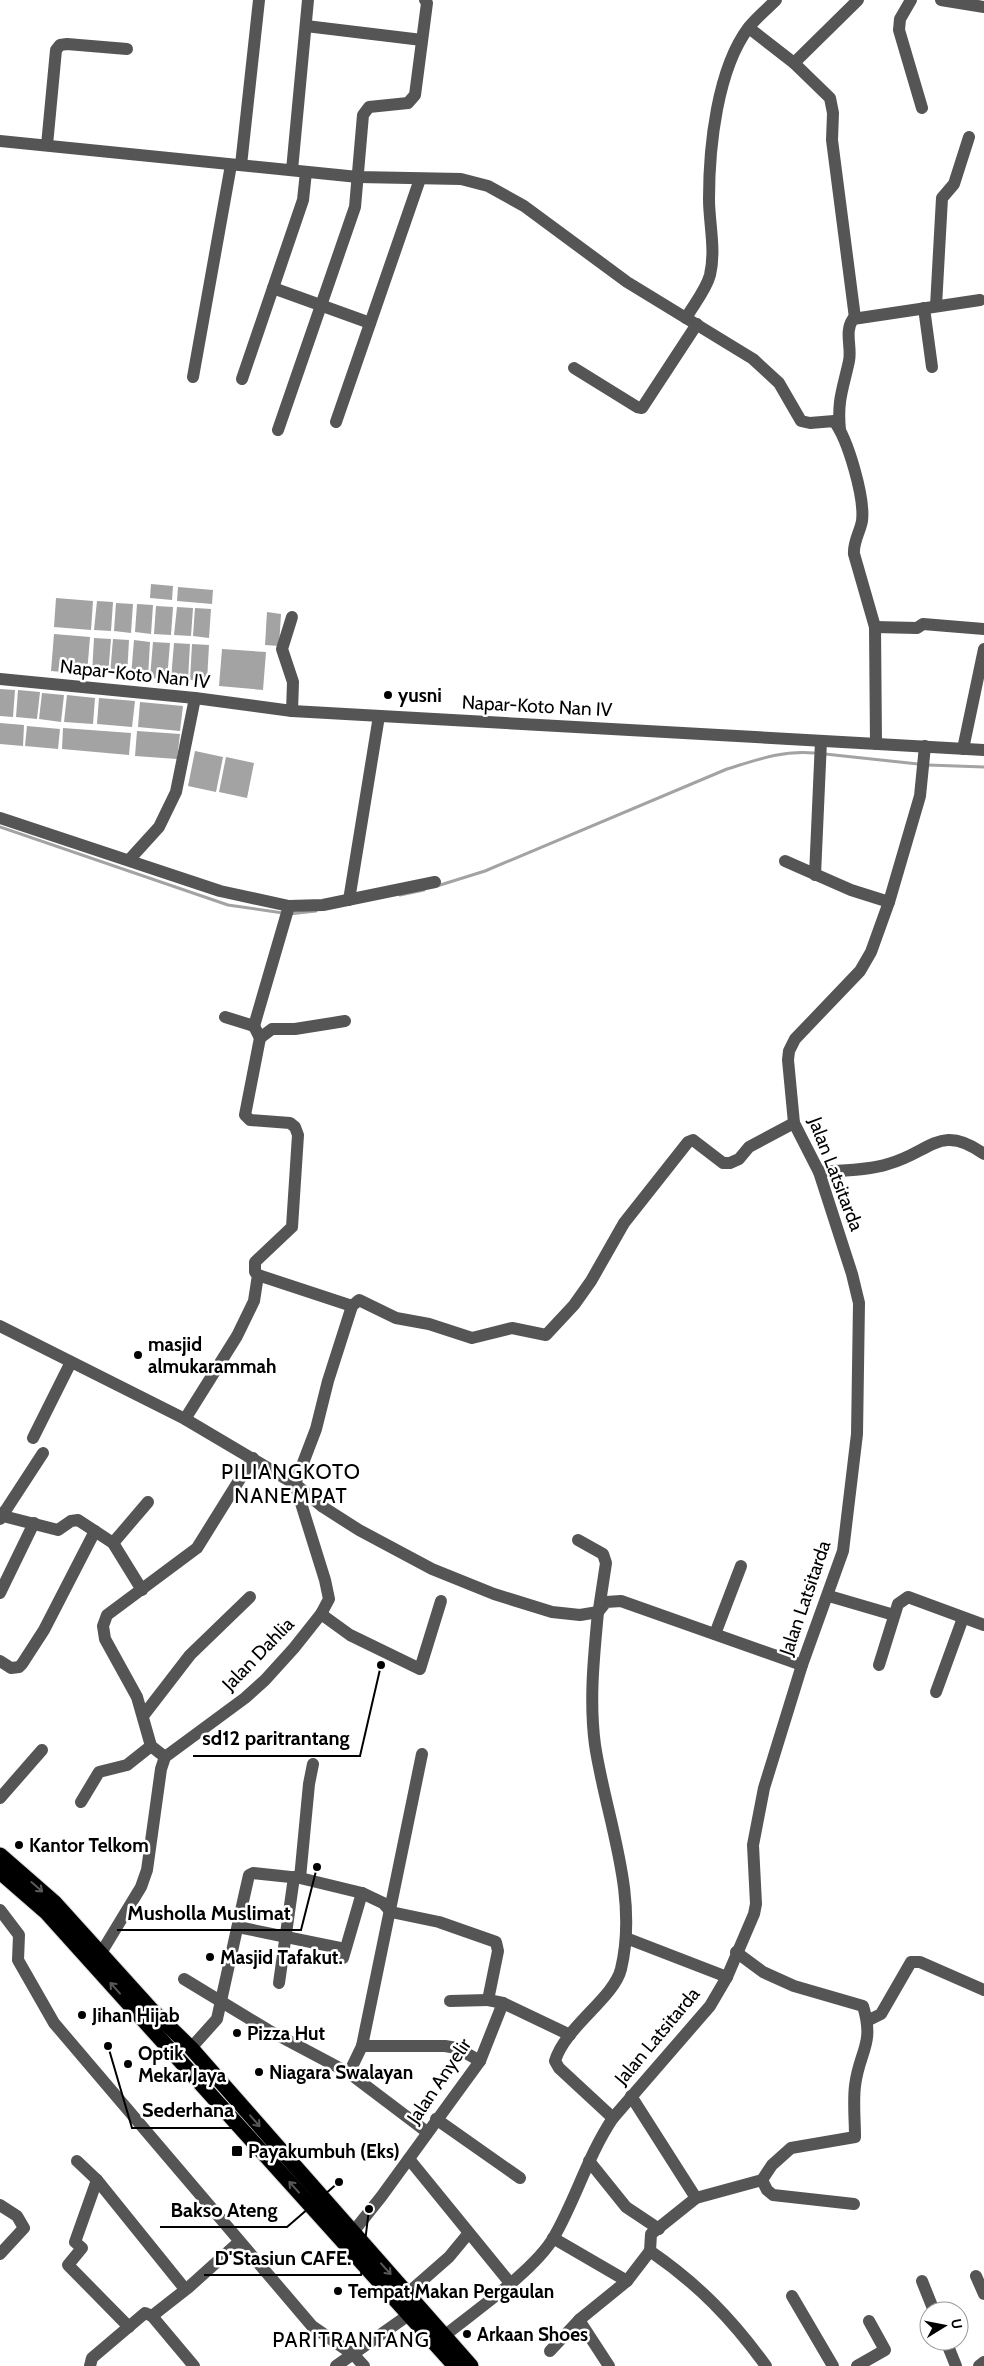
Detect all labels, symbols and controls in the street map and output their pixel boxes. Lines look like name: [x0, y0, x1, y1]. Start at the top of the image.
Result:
street label: Napar-Koto Nan IV: [59, 655, 212, 693]
place label: yusni: [398, 684, 442, 707]
marker: yusni: [382, 689, 394, 701]
street label: Napar-Koto Nan IV: [461, 691, 613, 721]
street label: Jalan Latsitarda: [803, 1113, 868, 1234]
place label: masjid almukarammah: [148, 1333, 277, 1378]
marker: masjid almukarammah: [132, 1349, 144, 1361]
district label: PILIANGKOTO NANEMPAT: [221, 1459, 361, 1508]
street label: Jalan Latsitarda: [774, 1538, 835, 1659]
street label: Jalan Dahlia: [217, 1613, 299, 1696]
callout: sd12 paritrantang: [193, 1721, 360, 1756]
text: sd12 paritrantang: [202, 1726, 350, 1750]
place label: Kantor Telkom: [29, 1834, 149, 1857]
marker: Kantor Telkom: [13, 1839, 25, 1851]
one-way arrow: [30, 1881, 43, 1893]
callout: Musholla Muslimat: [117, 1895, 301, 1930]
text: Musholla Muslimat: [127, 1901, 291, 1925]
place label: Masjid Tafakut.: [220, 1946, 343, 1969]
marker: Masjid Tafakut.: [204, 1951, 216, 1963]
one-way arrow: [109, 1981, 121, 1994]
street label: Jalan Latsitarda: [609, 1983, 704, 2090]
place label: Jihan Hijab: [91, 2004, 180, 2027]
marker: Jihan Hijab: [76, 2009, 88, 2021]
place label: Pizza Hut: [247, 2022, 326, 2045]
marker: Pizza Hut: [231, 2027, 243, 2039]
street label: Jalan Anyelir: [402, 2034, 476, 2129]
place label: Optik Mekar Jaya: [138, 2042, 227, 2087]
marker: Optik Mekar Jaya: [122, 2058, 134, 2070]
place label: Niagara Swalayan: [269, 2061, 413, 2084]
marker: Niagara Swalayan: [253, 2066, 265, 2078]
callout: Sederhana: [132, 2093, 244, 2128]
text: Sederhana: [142, 2098, 234, 2122]
one-way arrow: [249, 2115, 260, 2128]
place label: Payakumbuh (Eks): [248, 2140, 400, 2163]
marker: Payakumbuh (Eks): [230, 2144, 244, 2158]
one-way arrow: [288, 2180, 300, 2193]
callout: Bakso Ateng: [160, 2192, 287, 2227]
text: Bakso Ateng: [171, 2198, 277, 2222]
callout: D'Stasiun CAFE.: [204, 2240, 361, 2275]
text: D'Stasiun CAFE.: [214, 2246, 352, 2270]
one-way arrow: [380, 2262, 392, 2275]
place label: Tempat Makan Pergaulan: [348, 2280, 554, 2303]
marker: Tempat Makan Pergaulan: [332, 2285, 344, 2297]
north arrow: [919, 2301, 969, 2351]
text: U: [947, 2317, 967, 2330]
place label: Arkaan Shoes: [477, 2323, 588, 2346]
district label: PARITRANTANG: [272, 2327, 430, 2352]
marker: Arkaan Shoes: [461, 2328, 473, 2340]

